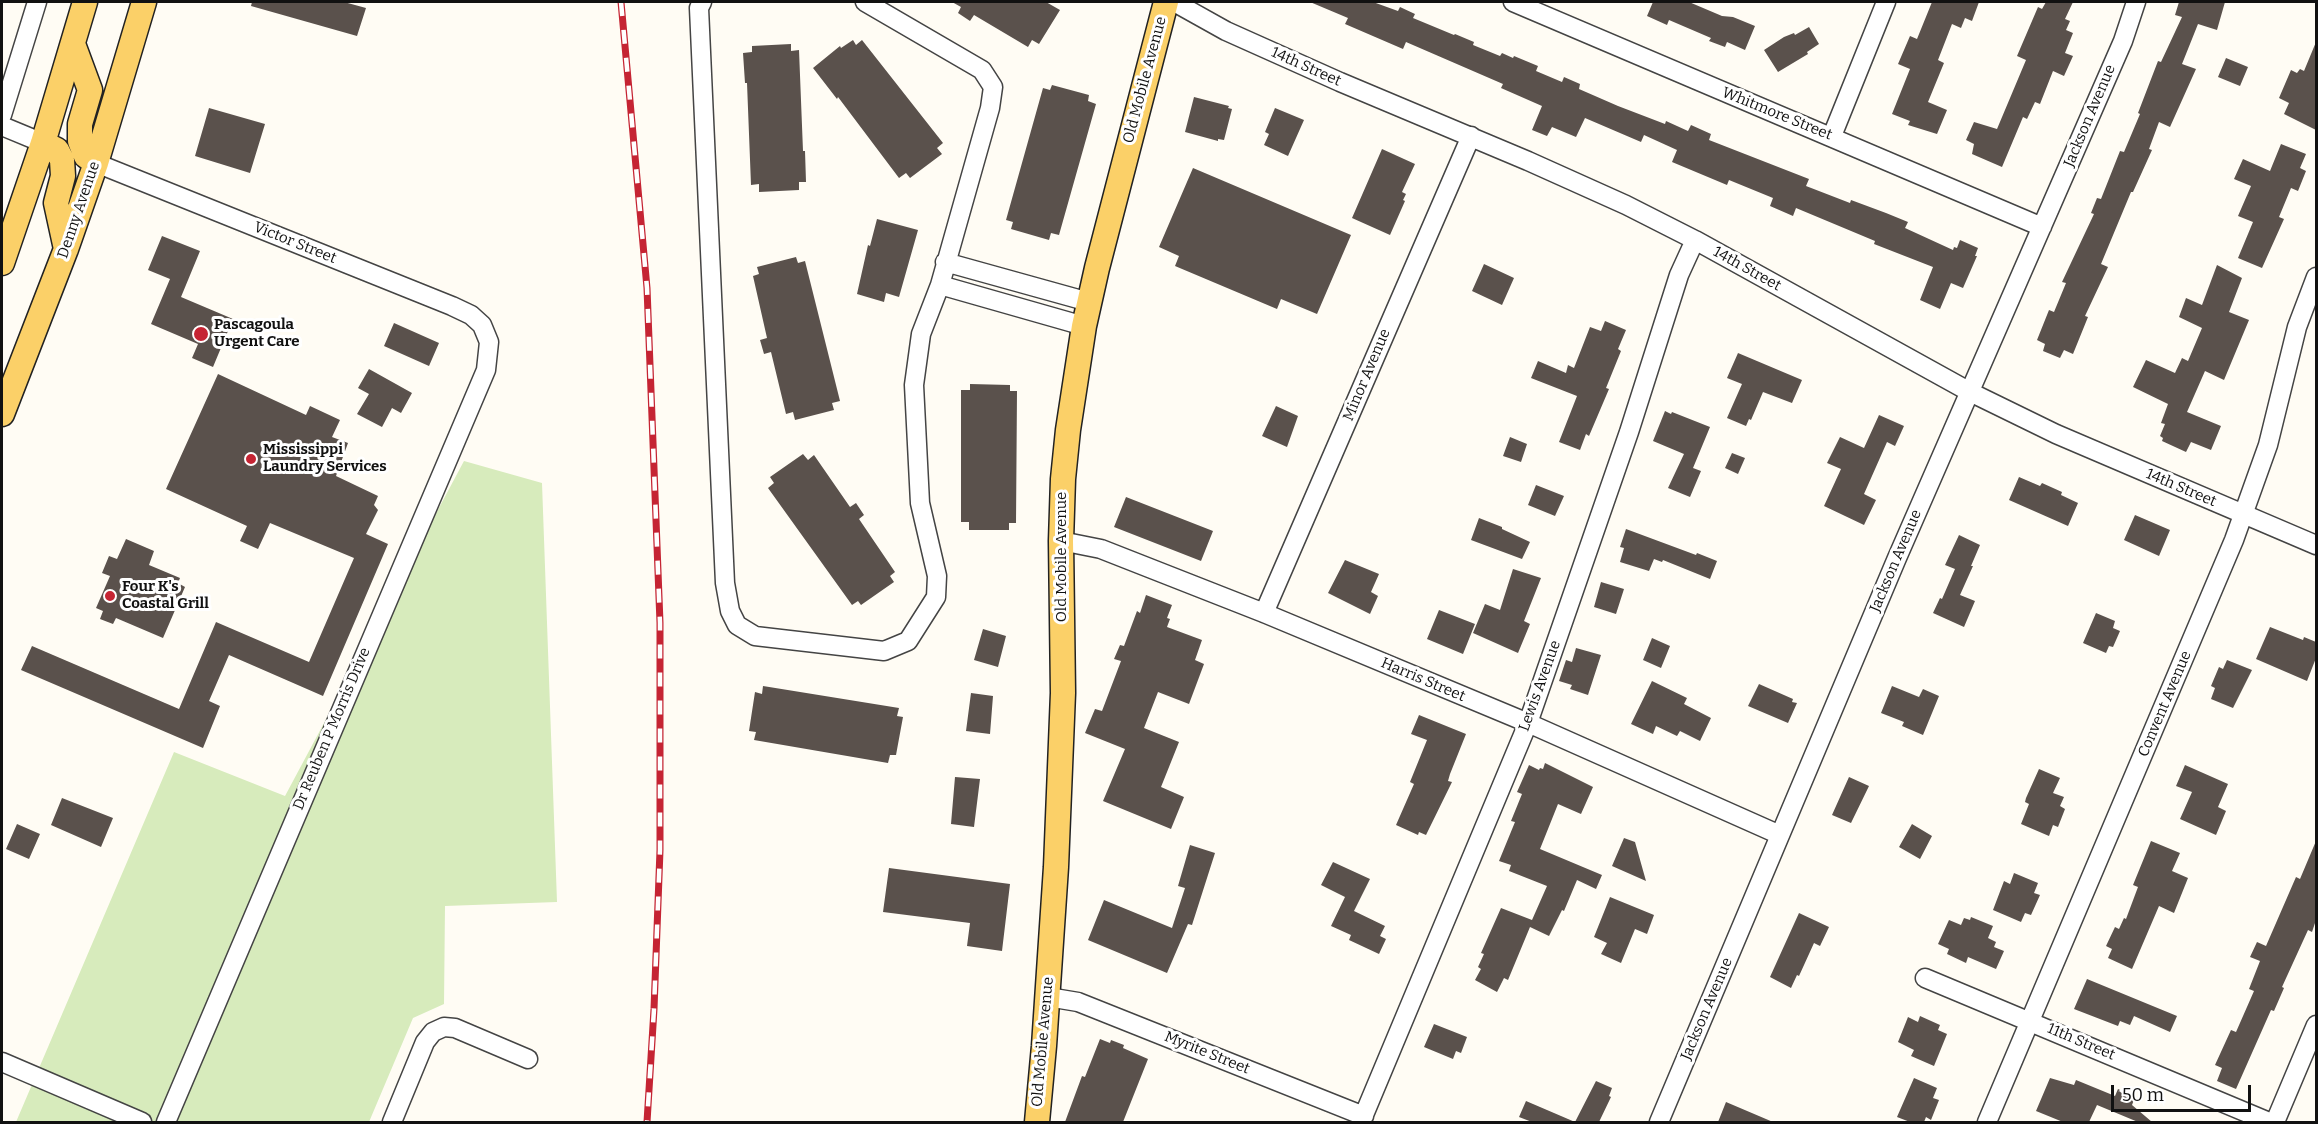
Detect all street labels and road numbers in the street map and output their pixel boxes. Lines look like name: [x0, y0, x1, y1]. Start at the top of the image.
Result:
street label: Old Mobile Avenue: [1119, 15, 1171, 145]
street label: 14th Street: [1268, 44, 1344, 90]
street label: Jackson Avenue: [2060, 62, 2120, 170]
street label: Whitmore Street: [1719, 84, 1835, 144]
street label: Denny Avenue: [54, 159, 104, 261]
street label: Victor Street: [251, 218, 339, 268]
street label: 14th Street: [1710, 243, 1784, 295]
street label: Minor Avenue: [1340, 326, 1394, 424]
street label: 14th Street: [2143, 465, 2219, 511]
street label: Old Mobile Avenue: [1053, 492, 1071, 622]
street label: Jackson Avenue: [1866, 507, 1926, 615]
street label: Lewis Avenue: [1515, 638, 1565, 734]
street label: Dr Reuben P Morris Drive: [290, 645, 374, 813]
street label: Convent Avenue: [2135, 648, 2195, 760]
street label: Harris Street: [1378, 654, 1468, 706]
street label: Jackson Avenue: [1677, 955, 1737, 1063]
street label: Old Mobile Avenue: [1028, 976, 1058, 1108]
street label: 11th Street: [2044, 1020, 2118, 1064]
street label: Myrite Street: [1162, 1028, 1252, 1078]

